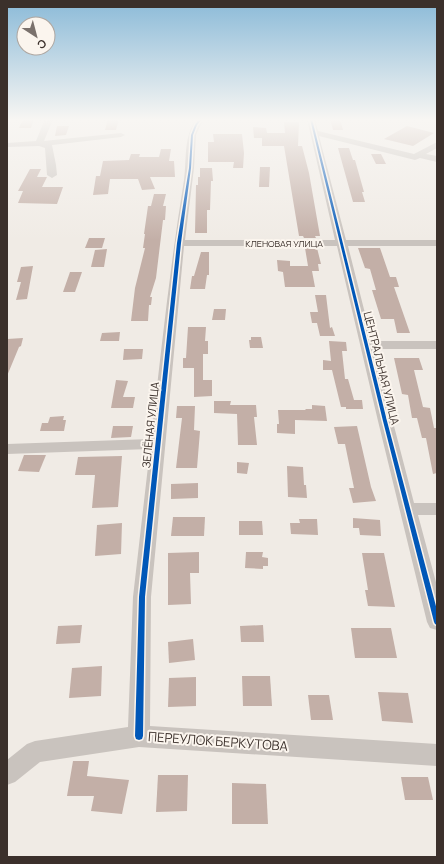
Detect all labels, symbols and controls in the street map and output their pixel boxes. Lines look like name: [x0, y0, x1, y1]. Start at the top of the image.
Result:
north arrow: [16, 16, 56, 56]
text: С: [34, 36, 50, 53]
street label: КЛЕНОВАЯ УЛИЦА: [245, 237, 323, 250]
street label: ЦЕНТРАЛЬНАЯ УЛИЦА: [361, 310, 403, 426]
street label: ЗЕЛЁНАЯ УЛИЦА: [138, 381, 162, 469]
street label: ПЕРЕУЛОК БЕРКУТОВА: [147, 727, 289, 755]

